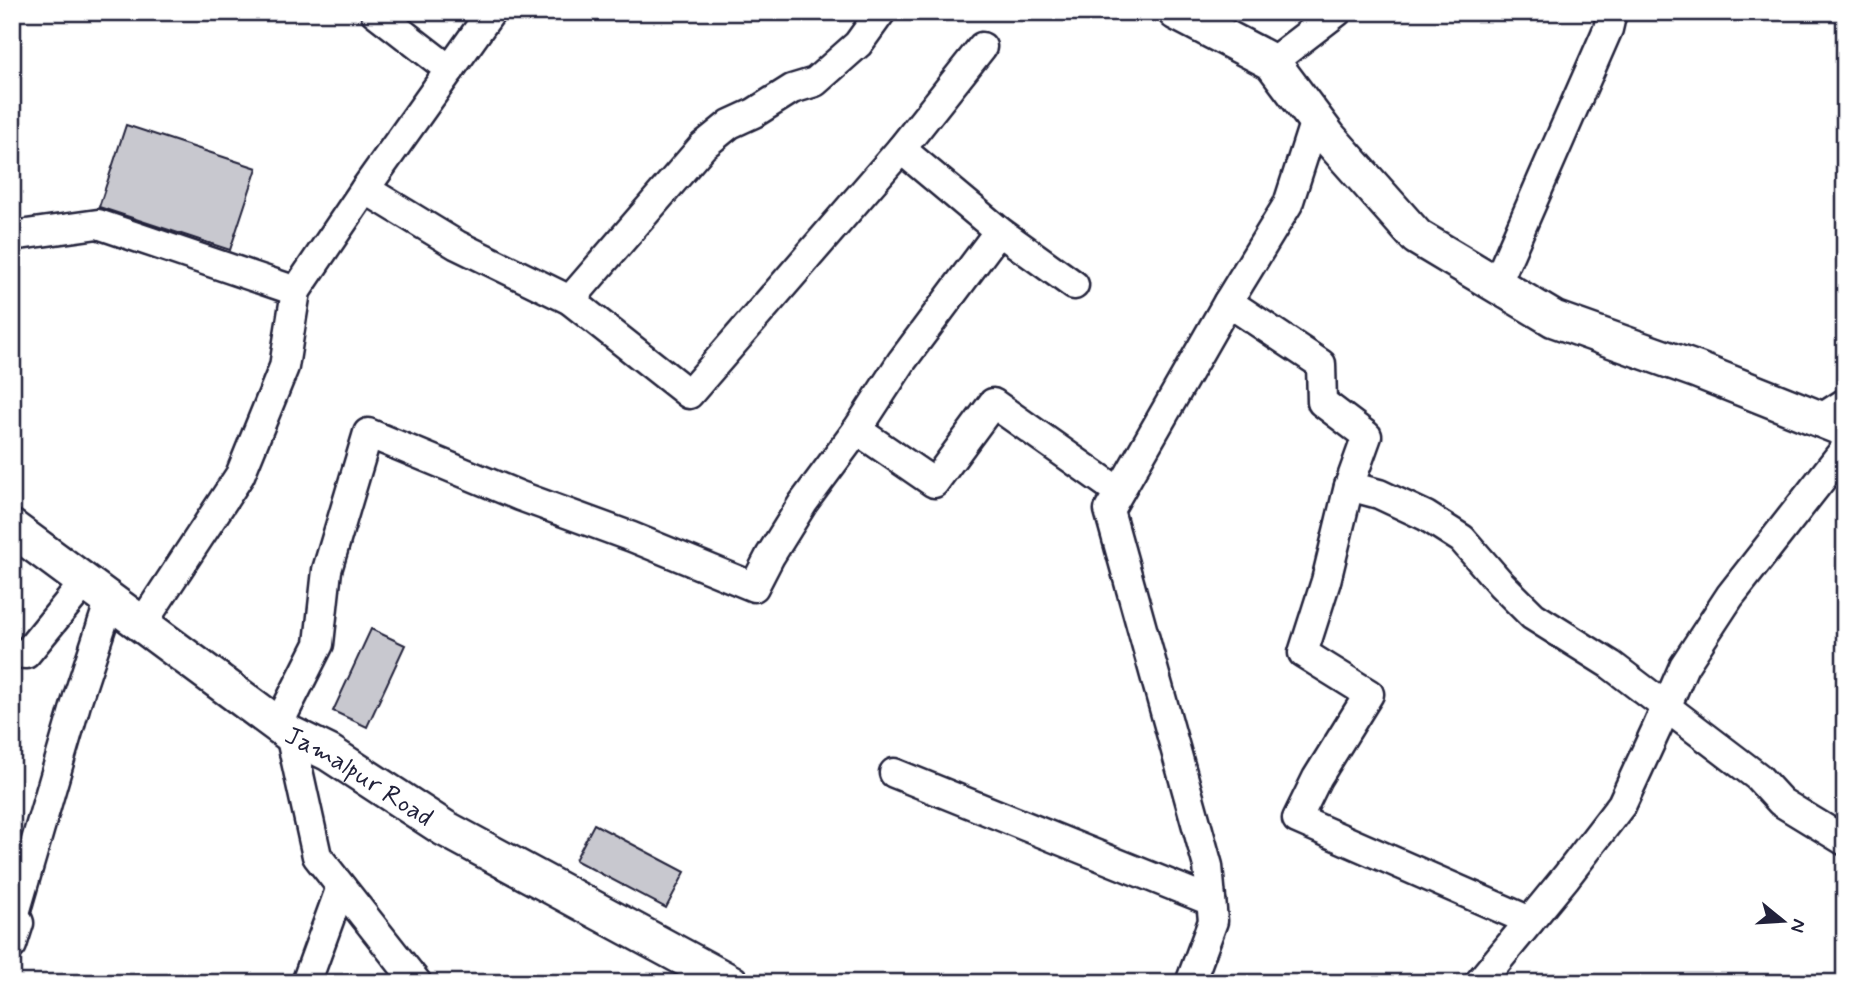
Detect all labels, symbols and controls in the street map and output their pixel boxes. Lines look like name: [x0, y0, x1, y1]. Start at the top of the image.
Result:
street label: Jamalpur Road: [279, 719, 439, 835]
north arrow: [1748, 886, 1818, 956]
text: N: [1784, 916, 1812, 936]

